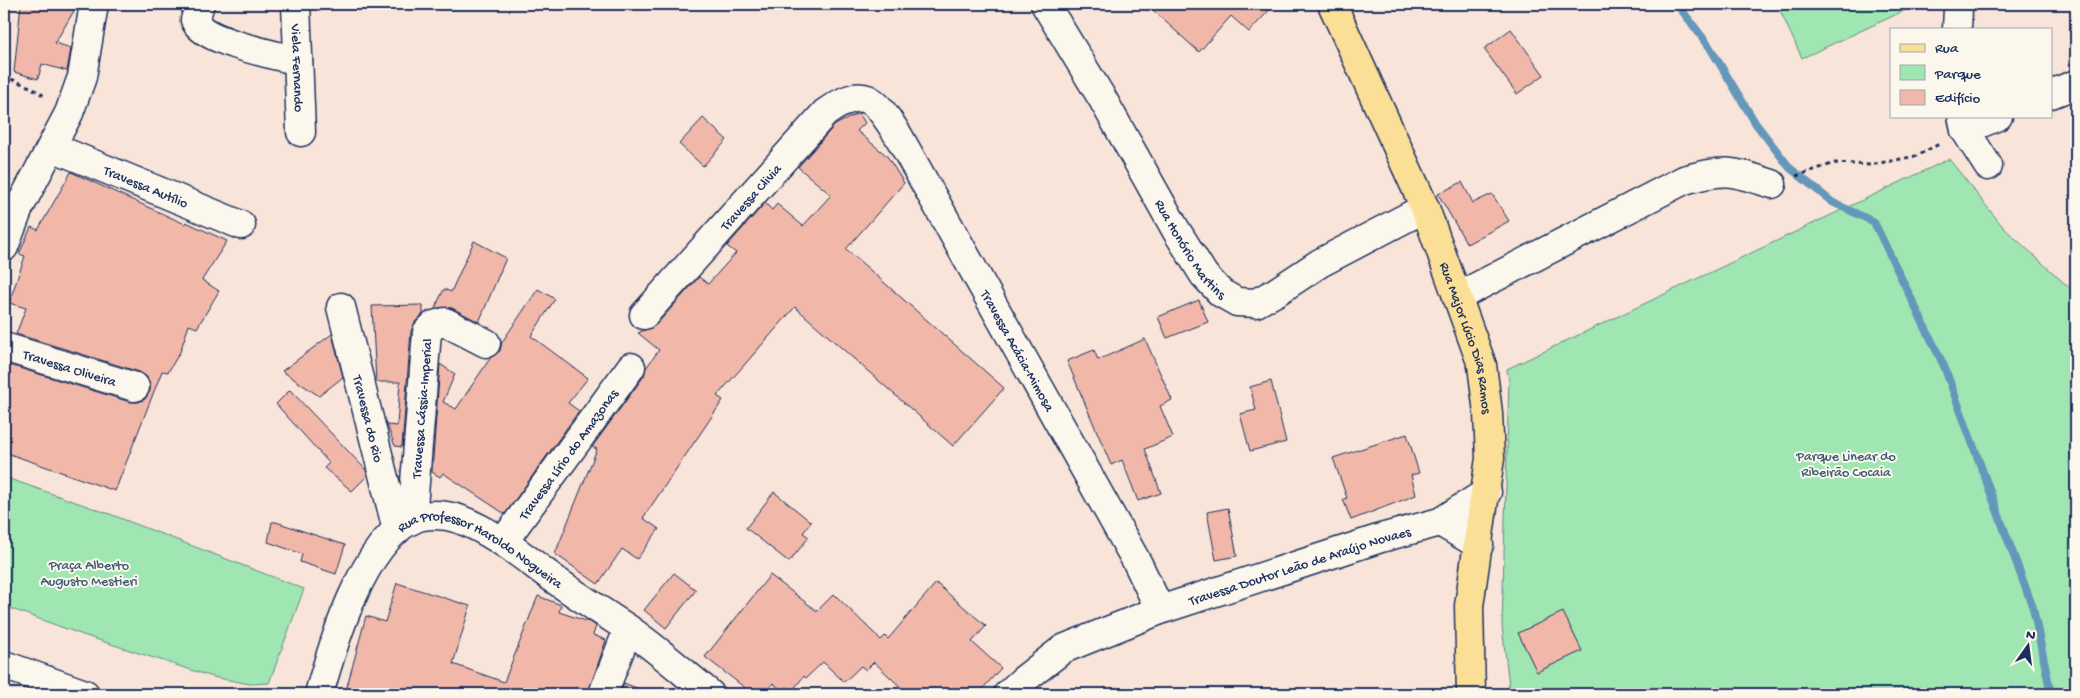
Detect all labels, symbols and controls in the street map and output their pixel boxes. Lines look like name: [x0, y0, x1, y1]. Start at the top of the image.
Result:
street label: Viela Fernando: [286, 23, 306, 112]
legend: [1890, 28, 2052, 118]
text: Rua: [1935, 40, 1959, 58]
text: Parque: [1934, 66, 1981, 84]
text: Edifício: [1935, 90, 1981, 108]
street label: Travessa Clivia: [717, 160, 787, 236]
street label: Travessa Autílio: [100, 163, 190, 213]
street label: Rua Honório Martins: [1150, 197, 1228, 305]
street label: Rua Major Lúcio Dias Ramos: [1434, 260, 1494, 416]
street label: Travessa Acácia-Mimosa: [975, 287, 1058, 416]
street label: Travessa Cássia-Imperial: [409, 338, 437, 480]
street label: Travessa Oliveira: [20, 347, 119, 392]
street label: Travessa do Rio: [347, 373, 386, 465]
street label: Travessa Lírio do Amazonas: [516, 386, 624, 525]
park label: Parque Linear do Ribeirão Cocaia: [1795, 449, 1896, 482]
street label: Rua Professor Haroldo Nogueira: [395, 509, 566, 594]
street label: Travessa Doutor Leão de Araújo Novaes: [1186, 524, 1413, 611]
park label: Praça Alberto Augusto Mestieri: [41, 558, 137, 591]
north arrow: [2002, 620, 2052, 670]
text: N: [2024, 626, 2037, 645]

